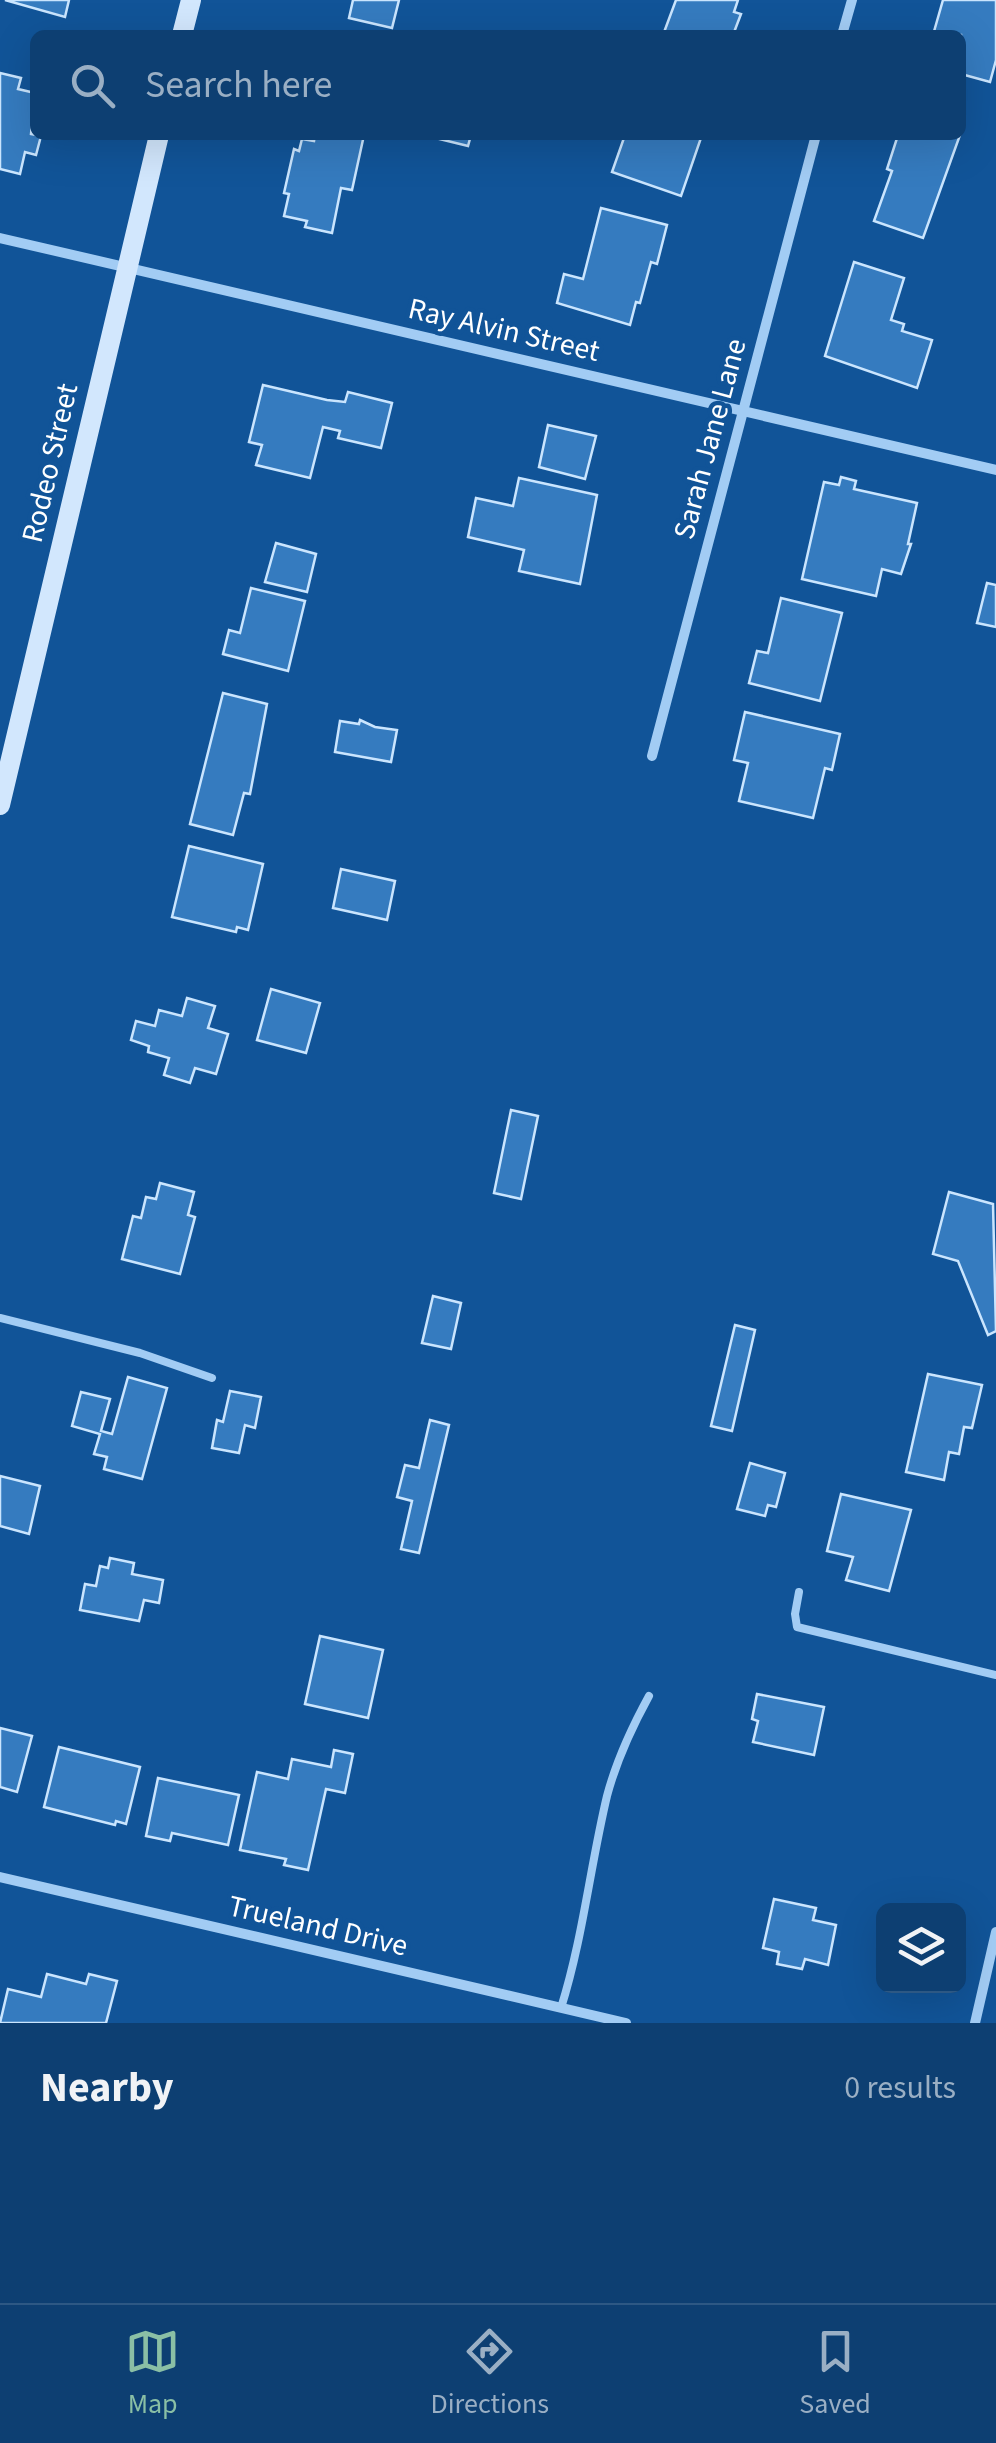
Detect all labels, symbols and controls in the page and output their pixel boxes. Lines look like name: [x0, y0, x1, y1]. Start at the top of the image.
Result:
search box: [30, 30, 966, 140]
icon: search: [65, 58, 120, 113]
text: Search here: [145, 58, 332, 112]
street label: Ray Alvin Street: [404, 287, 604, 373]
street label: Sarah Jane Lane: [663, 334, 757, 544]
street label: Rodeo Street: [11, 379, 89, 547]
street label: Trueland Drive: [224, 1884, 412, 1968]
map controls: [876, 1903, 966, 1993]
button: layers: [876, 1903, 966, 1993]
text: Nearby: [40, 2058, 174, 2118]
text: 0 results: [844, 2065, 956, 2111]
tab: Map: [125, 2324, 180, 2424]
tab: Directions: [431, 2324, 549, 2424]
tab: Saved: [799, 2324, 871, 2424]

